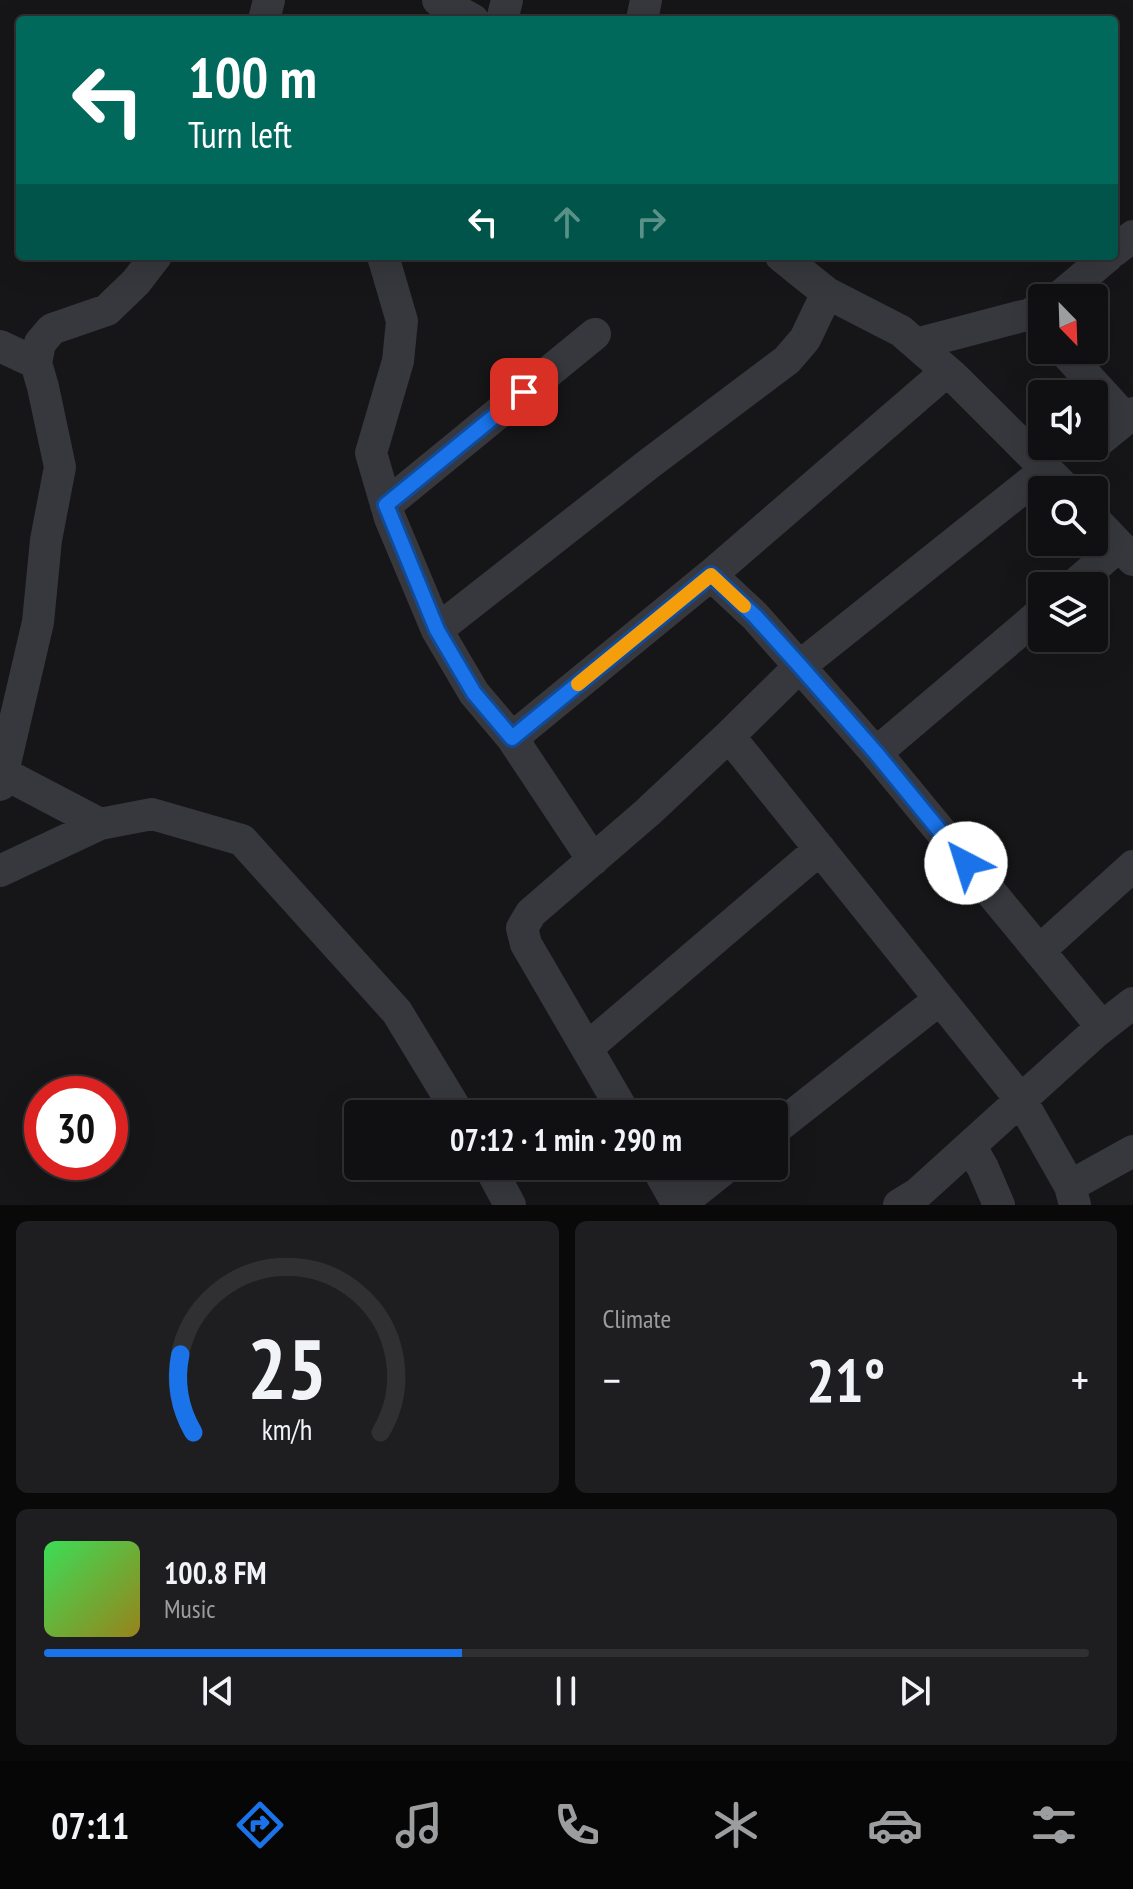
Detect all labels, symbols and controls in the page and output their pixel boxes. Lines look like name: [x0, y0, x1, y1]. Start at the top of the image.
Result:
text: 100 m: [188, 41, 317, 113]
icon: left: [56, 48, 160, 152]
text: Turn left: [188, 111, 292, 158]
icon: left: [461, 200, 505, 244]
icon: ahead: [545, 200, 589, 244]
icon: right: [629, 200, 673, 244]
north arrow: [1028, 284, 1108, 364]
map controls: [1028, 284, 1108, 652]
pin: [490, 358, 558, 426]
icon: arrive: [502, 370, 546, 414]
button: sound: [1028, 380, 1108, 460]
button: search: [1028, 476, 1108, 556]
button: layers: [1028, 572, 1108, 652]
position arrow: [924, 821, 1008, 905]
speed limit sign: 30: [24, 1076, 128, 1180]
text: 07:12 · 1 min · 290 m: [450, 1120, 682, 1159]
text: Climate: [603, 1302, 671, 1335]
text: 25: [247, 1314, 327, 1422]
text: 21°: [806, 1341, 885, 1419]
text: −: [603, 1351, 621, 1408]
text: +: [1071, 1351, 1089, 1408]
text: km/h: [262, 1411, 313, 1448]
text: 100.8 FM: [164, 1553, 266, 1592]
text: Music: [164, 1592, 216, 1625]
icon: previous: [196, 1669, 240, 1713]
icon: pause: [544, 1669, 588, 1713]
icon: next: [893, 1669, 937, 1713]
icon: directions: [232, 1797, 288, 1853]
icon: music: [391, 1797, 447, 1853]
icon: phone: [549, 1797, 605, 1853]
icon: climate: [708, 1797, 764, 1853]
icon: car: [867, 1797, 923, 1853]
icon: filters: [1026, 1797, 1082, 1853]
text: 07:11: [51, 1802, 129, 1849]

